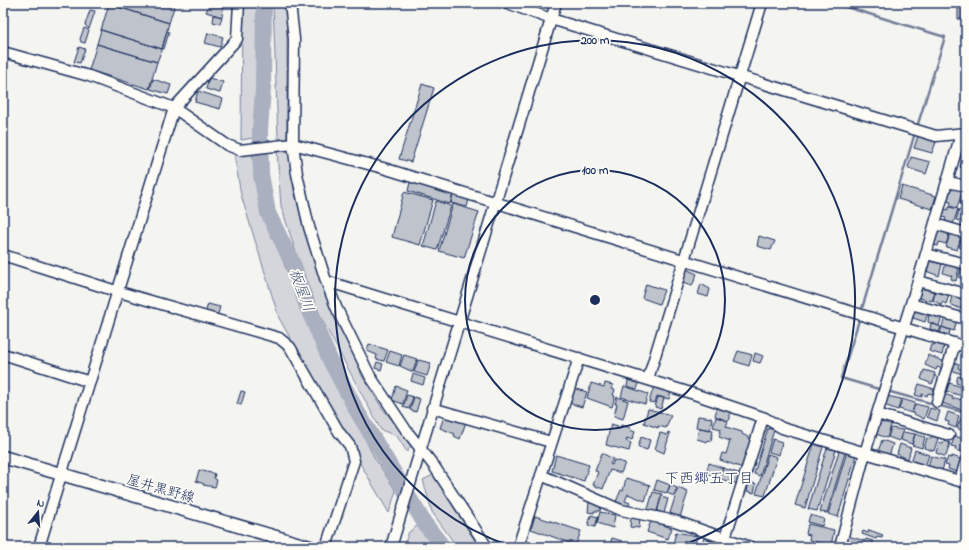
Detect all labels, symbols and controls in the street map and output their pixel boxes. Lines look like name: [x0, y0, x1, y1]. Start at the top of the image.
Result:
text: 200 m: [580, 32, 610, 50]
text: 100 m: [582, 162, 609, 180]
water label: 板屋川: [283, 265, 319, 315]
centre of rings: [588, 293, 602, 307]
district label: 下西郷五丁目: [664, 468, 754, 490]
street label: 屋井黒野線: [124, 470, 197, 509]
north arrow: [18, 492, 58, 532]
text: N: [35, 495, 47, 512]

